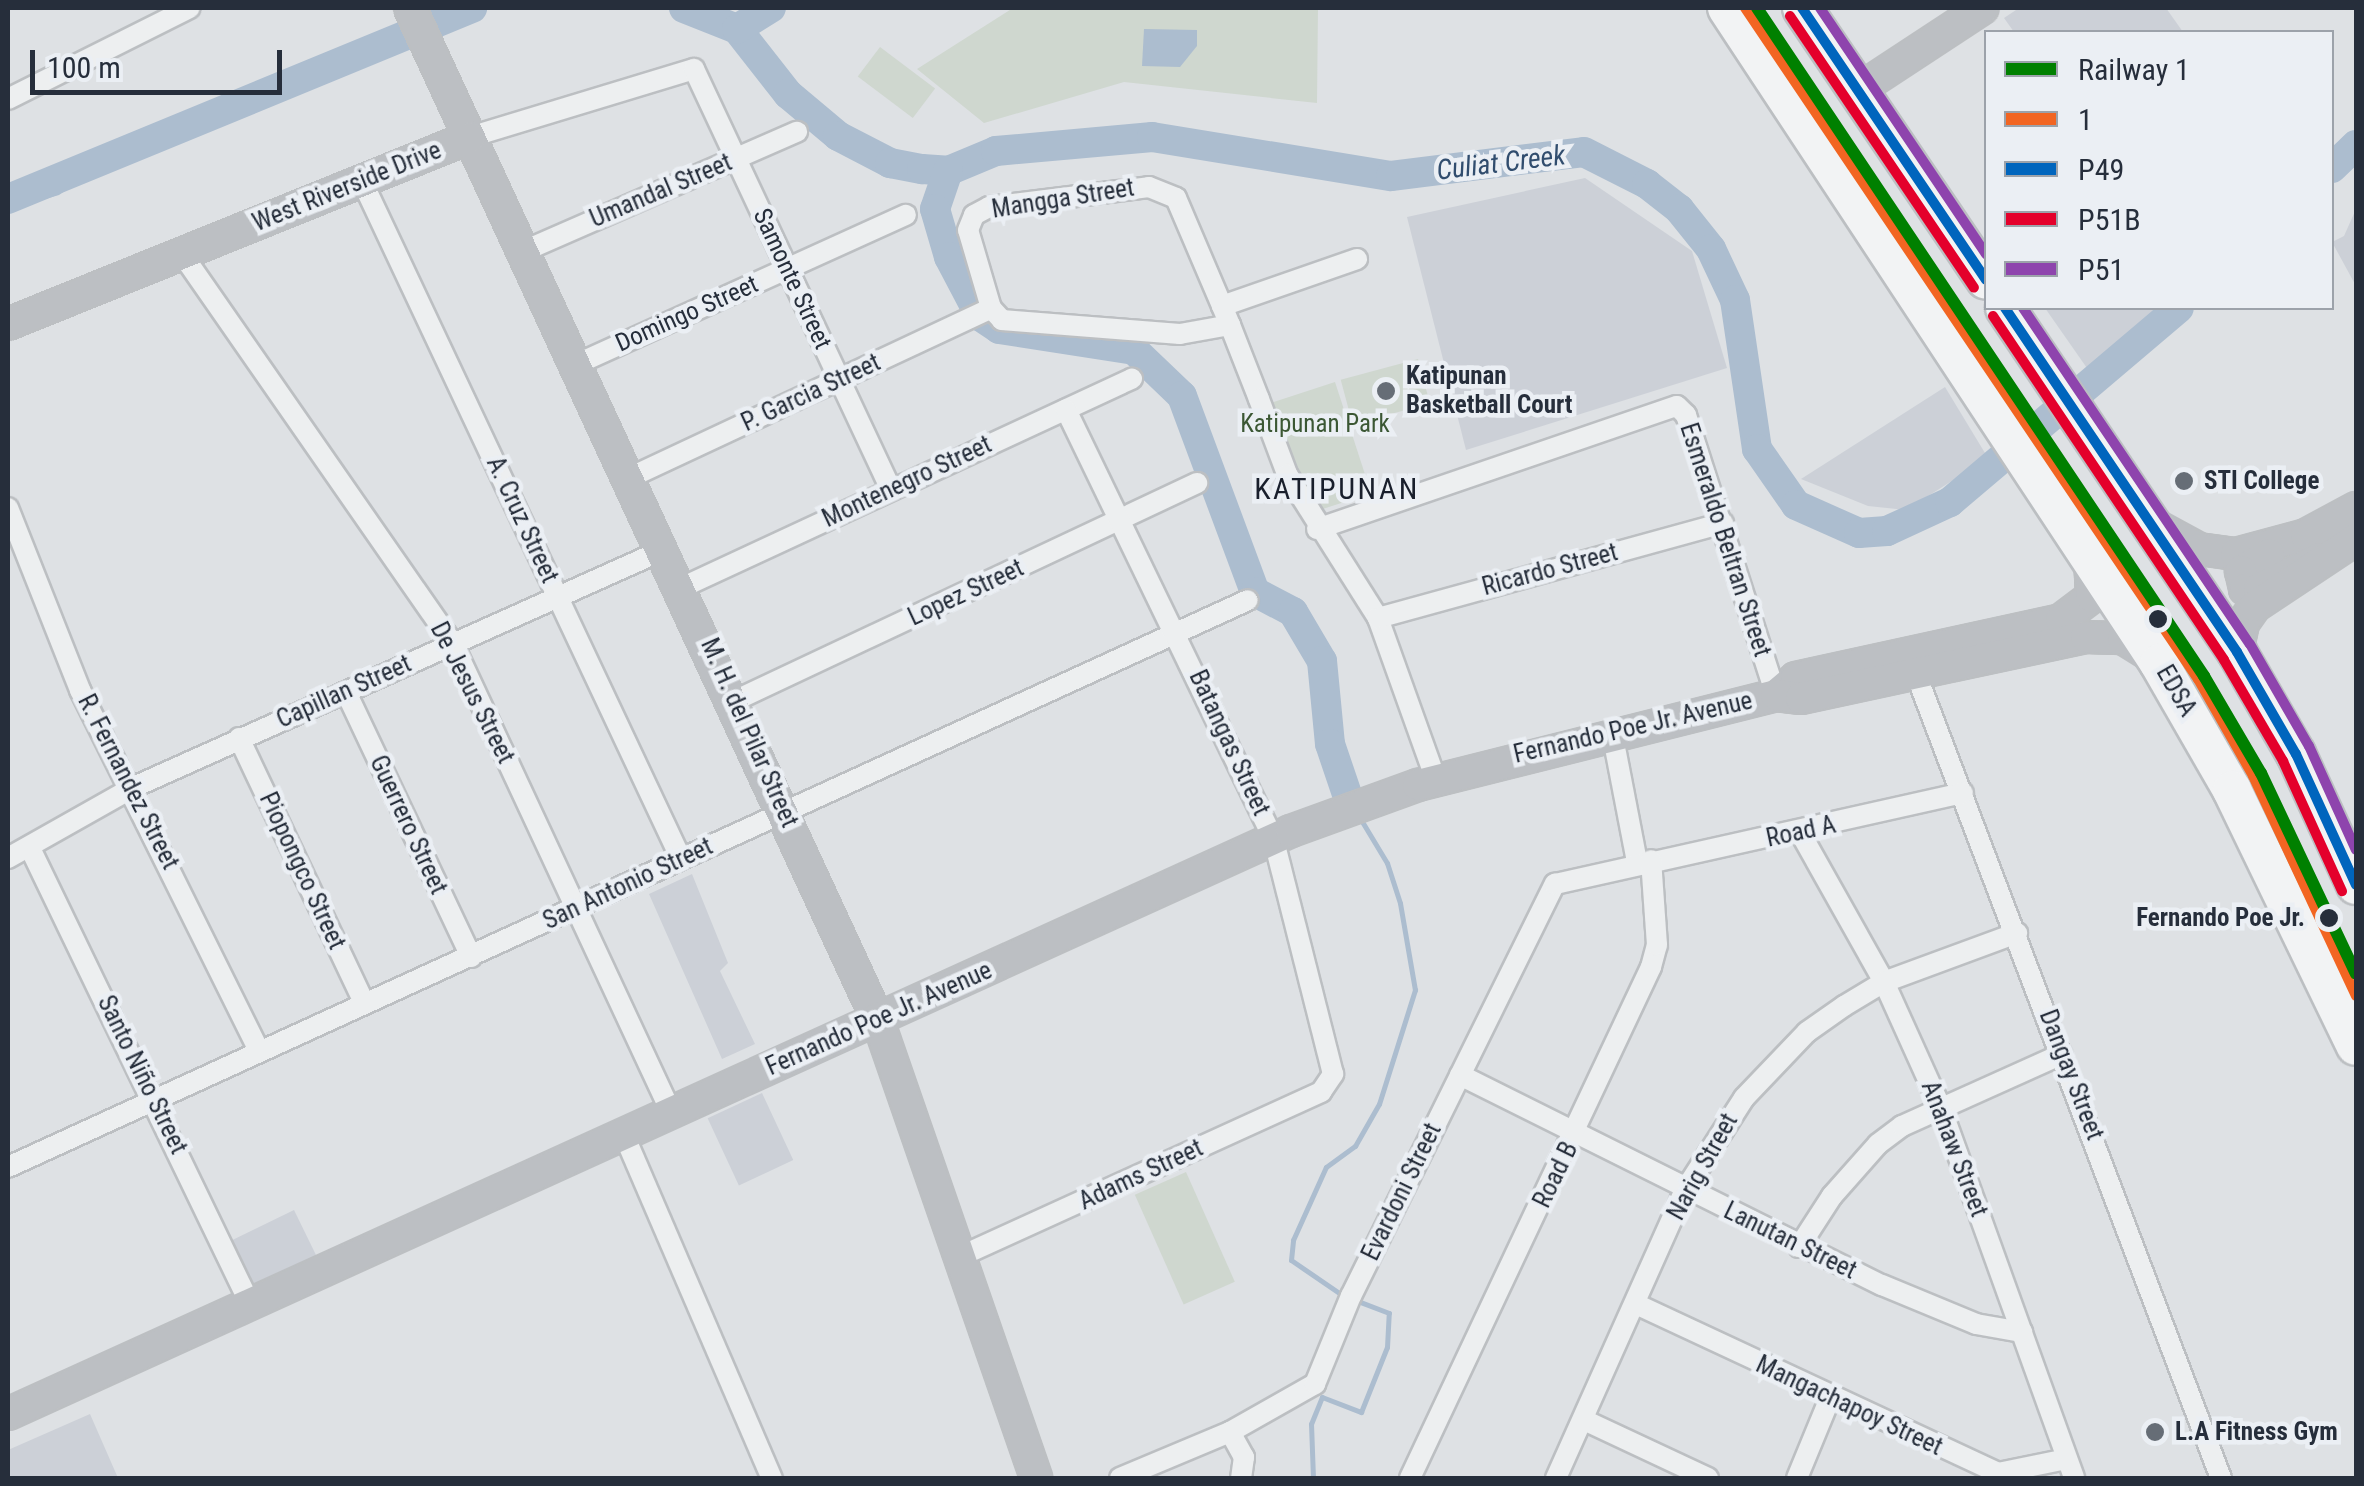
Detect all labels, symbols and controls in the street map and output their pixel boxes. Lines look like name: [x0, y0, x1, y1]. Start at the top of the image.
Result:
scale bar: [35, 30, 288, 92]
legend: [1984, 30, 2334, 310]
text: 100 m: [47, 50, 121, 85]
text: Railway 1: [2078, 52, 2190, 87]
text: 1: [2078, 102, 2093, 137]
street label: West Riverside Drive: [248, 136, 446, 238]
water label: Culiat Creek: [1435, 138, 1567, 188]
street label: Umandal Street: [585, 148, 737, 234]
text: P49: [2078, 152, 2124, 187]
street label: Mangga Street: [990, 173, 1136, 225]
text: P51B: [2078, 202, 2141, 237]
street label: Samonte Street: [746, 204, 838, 354]
text: P51: [2078, 252, 2124, 287]
street label: Domingo Street: [611, 269, 763, 359]
street label: P. Garcia Street: [737, 348, 885, 438]
place label: Katipunan Basketball Court: [1406, 362, 1573, 421]
marker: Katipunan Basketball Court: [1375, 380, 1397, 402]
park label: Katipunan Park: [1240, 409, 1390, 439]
street label: Esmeraldo Beltran Street: [1673, 419, 1777, 661]
street label: Montenegro Street: [818, 430, 996, 534]
street label: A. Cruz Street: [480, 452, 564, 588]
place label: STI College: [2204, 466, 2319, 496]
marker: STI College: [2173, 470, 2195, 492]
district label: KATIPUNAN: [1254, 471, 1420, 507]
street label: Ricardo Street: [1479, 537, 1621, 603]
street label: Lopez Street: [904, 553, 1028, 633]
unlabelled marker: [2148, 609, 2168, 629]
street label: De Jesus Street: [424, 617, 520, 769]
street label: M. H. del Pilar Street: [694, 634, 804, 832]
street label: Capillan Street: [272, 649, 416, 735]
street label: EDSA: [2149, 660, 2203, 722]
street label: Batangas Street: [1182, 665, 1276, 821]
street label: Fernando Poe Jr. Avenue: [1511, 686, 1755, 770]
street label: R. Fernandez Street: [71, 690, 185, 874]
street label: Guerrero Street: [363, 751, 453, 899]
street label: Piopongco Street: [253, 788, 351, 954]
street label: Road A: [1763, 810, 1839, 854]
street label: San Antonio Street: [538, 832, 718, 936]
place label: Fernando Poe Jr.: [2136, 903, 2305, 933]
marker: Fernando Poe Jr.: [2314, 903, 2344, 933]
street label: Fernando Poe Jr. Avenue: [761, 956, 997, 1082]
street label: Santo Niño Street: [91, 991, 193, 1159]
street label: Dangay Street: [2032, 1006, 2110, 1144]
street label: Anahaw Street: [1914, 1077, 1994, 1221]
street label: Narig Street: [1661, 1108, 1745, 1226]
street label: Evardoni Street: [1356, 1118, 1448, 1266]
street label: Adams Street: [1074, 1133, 1208, 1217]
street label: Road B: [1527, 1137, 1585, 1213]
street label: Lanutan Street: [1719, 1196, 1861, 1286]
street label: Mangachapoy Street: [1751, 1350, 1947, 1462]
place label: L.A Fitness Gym: [2175, 1417, 2338, 1447]
marker: L.A Fitness Gym: [2144, 1421, 2166, 1443]

